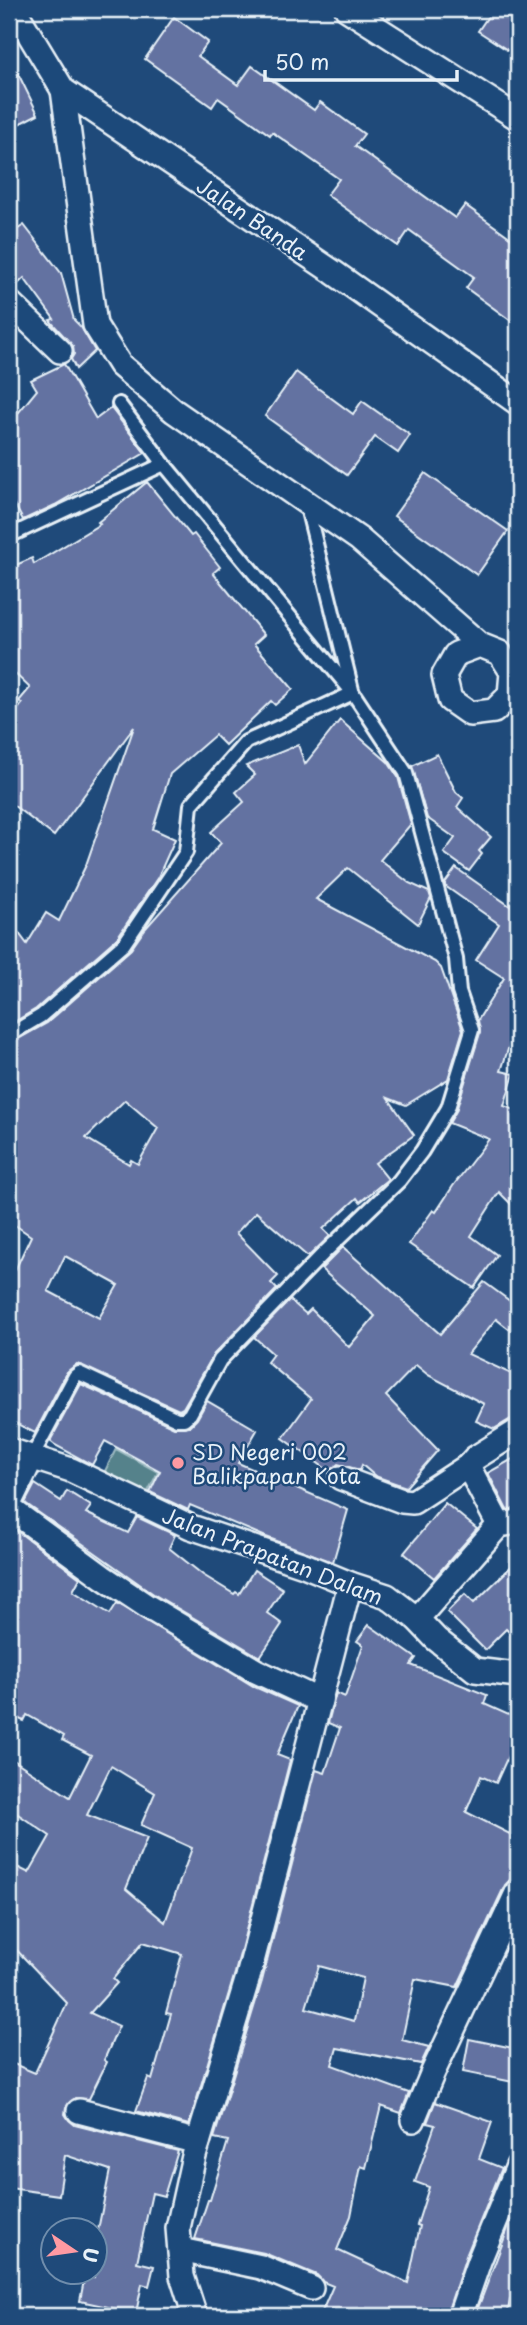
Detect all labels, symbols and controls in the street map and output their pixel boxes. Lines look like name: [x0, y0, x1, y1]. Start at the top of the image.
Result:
scale bar: [265, 38, 457, 82]
text: 50 m: [275, 45, 329, 77]
street label: Jalan Banda: [191, 169, 315, 267]
place label: SD Negeri 002 Balikpapan Kota: [192, 1435, 360, 1491]
marker: SD Negeri 002 Balikpapan Kota: [170, 1455, 186, 1471]
street label: Jalan Prapatan Dalam: [158, 1498, 388, 1612]
north arrow: [38, 2216, 108, 2286]
text: U: [76, 2245, 107, 2265]

